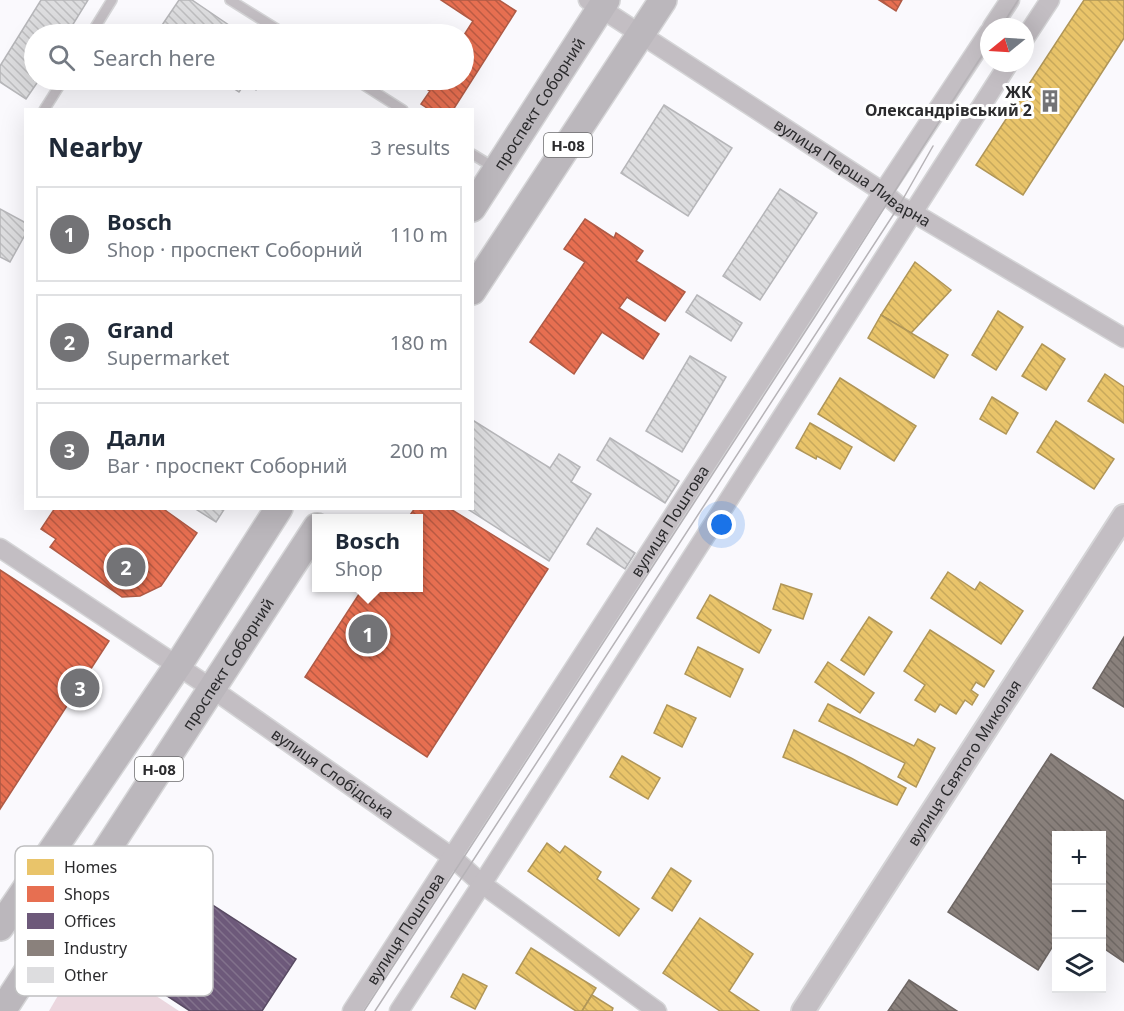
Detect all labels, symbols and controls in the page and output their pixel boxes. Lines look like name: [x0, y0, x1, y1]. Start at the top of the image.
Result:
north arrow: [980, 18, 1034, 72]
search box: [24, 24, 474, 90]
street label: проспект Соборний: [488, 33, 590, 174]
icon: search: [45, 41, 78, 74]
text: Search here: [93, 42, 215, 72]
place label: ЖК Олександрівський 2: [865, 81, 1033, 121]
building icon: ЖК Олександрівський 2: [1037, 88, 1063, 114]
street label: вулиця Перша Ливарна: [770, 113, 935, 232]
text: Nearby: [48, 129, 143, 165]
road number: Н-08: [544, 133, 592, 157]
text: 3 results: [370, 134, 450, 161]
text: Bosch: [107, 206, 172, 236]
text: 1: [64, 221, 75, 248]
text: 110 m: [390, 221, 448, 248]
text: Shop · проспект Соборний: [107, 236, 363, 263]
text: Grand: [107, 314, 174, 344]
text: 2: [64, 329, 75, 356]
text: 180 m: [390, 329, 448, 356]
text: Supermarket: [107, 344, 230, 371]
text: Дали: [107, 422, 166, 452]
text: 3: [64, 437, 75, 464]
text: 200 m: [390, 437, 448, 464]
text: Bar · проспект Соборний: [107, 452, 347, 479]
street label: вулиця Поштова: [625, 461, 714, 581]
your location: [707, 510, 736, 539]
popup: [312, 514, 423, 592]
text: Bosch: [335, 525, 400, 555]
pin: 2: [106, 544, 146, 590]
text: Shop: [335, 555, 383, 582]
street label: проспект Соборний: [177, 594, 279, 734]
pin: 1: [348, 612, 388, 656]
pin: 3: [60, 666, 100, 710]
street label: вулиця Святого Миколая: [902, 675, 1026, 850]
street label: вулиця Слобідська: [267, 723, 399, 824]
road number: Н-08: [135, 757, 183, 781]
map controls: [1052, 831, 1106, 993]
button: +: [1052, 831, 1106, 885]
legend: [15, 846, 213, 996]
text: Homes: [64, 856, 117, 878]
street label: вулиця Поштова: [361, 869, 450, 989]
text: Shops: [64, 883, 110, 905]
button: −: [1052, 885, 1106, 939]
text: Offices: [64, 910, 116, 932]
text: Industry: [64, 937, 128, 959]
button: layers: [1052, 939, 1106, 993]
text: Other: [64, 964, 108, 986]

